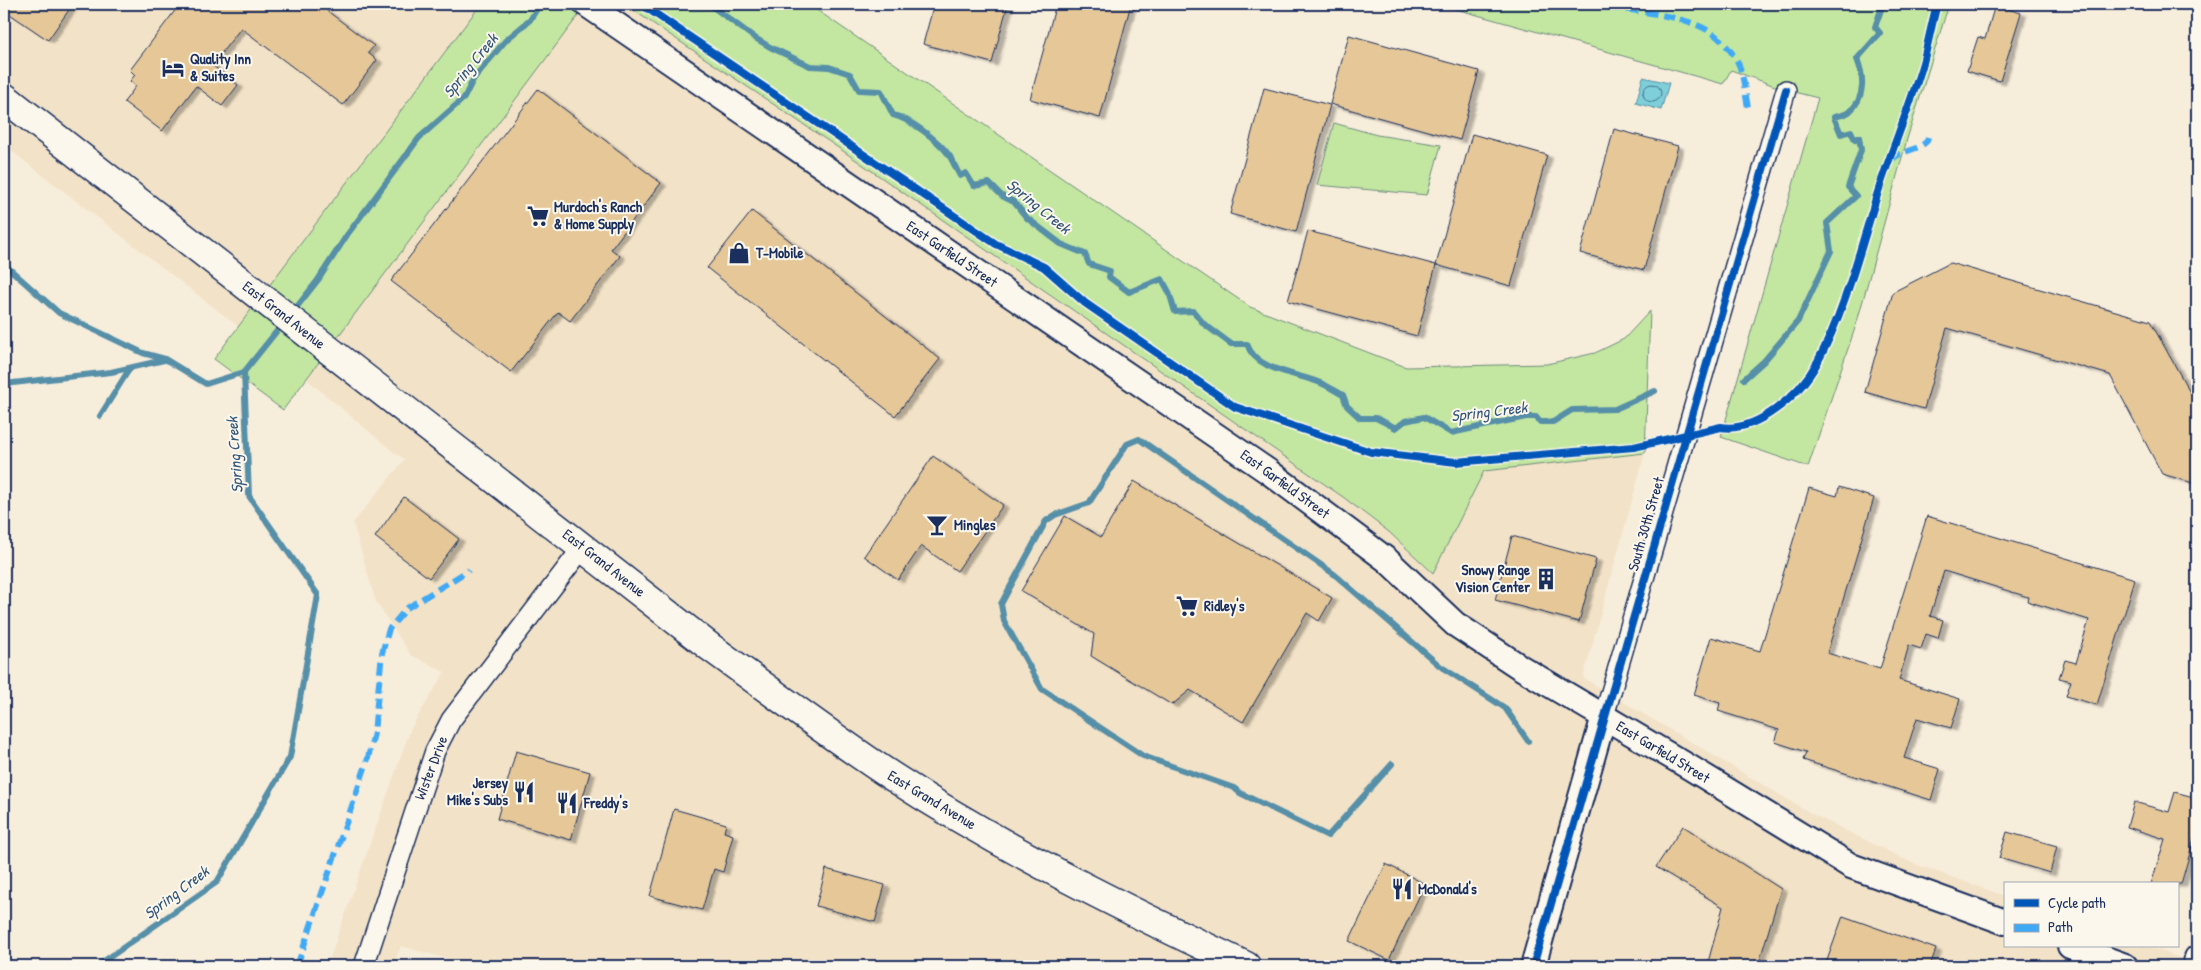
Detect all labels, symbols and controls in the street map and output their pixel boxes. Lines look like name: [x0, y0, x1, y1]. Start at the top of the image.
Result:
water label: Spring Creek: [437, 27, 503, 102]
place label: Quality Inn & Suites: [190, 48, 251, 86]
hotel icon: Quality Inn & Suites: [160, 55, 186, 81]
water label: Spring Creek: [1002, 173, 1077, 239]
place label: Murdoch's Ranch & Home Supply: [554, 196, 643, 235]
supermarket icon: Murdoch's Ranch & Home Supply: [525, 203, 551, 229]
street label: East Garfield Street: [902, 215, 1003, 292]
shop icon: T-Mobile: [726, 240, 752, 266]
place label: T-Mobile: [755, 242, 804, 263]
street label: East Grand Avenue: [238, 276, 330, 354]
water label: Spring Creek: [1450, 395, 1530, 427]
water label: Spring Creek: [220, 415, 248, 494]
street label: East Garfield Street: [1236, 444, 1335, 524]
street label: South 30th Street: [1622, 473, 1669, 573]
bar icon: Mingles: [924, 512, 950, 538]
place label: Mingles: [954, 514, 996, 536]
street label: East Grand Avenue: [558, 524, 650, 602]
place label: Snowy Range Vision Center: [1455, 559, 1530, 597]
building icon: Snowy Range Vision Center: [1533, 566, 1559, 592]
supermarket icon: Ridley's: [1174, 593, 1200, 619]
place label: Ridley's: [1204, 595, 1245, 617]
street label: East Garfield Street: [1612, 715, 1715, 788]
street label: Wister Drive: [409, 733, 452, 803]
street label: East Grand Avenue: [884, 765, 980, 834]
place label: Jersey Mike's Subs: [447, 772, 509, 810]
restaurant icon: Jersey Mike's Subs: [511, 779, 537, 805]
restaurant icon: Freddy's: [554, 790, 580, 816]
place label: Freddy's: [583, 792, 628, 814]
water label: Spring Creek: [139, 859, 214, 924]
restaurant icon: McDonald's: [1389, 876, 1415, 902]
place label: McDonald's: [1418, 878, 1477, 899]
legend: [2004, 882, 2178, 948]
text: Cycle path: [2048, 892, 2106, 913]
text: Path: [2048, 916, 2073, 937]

